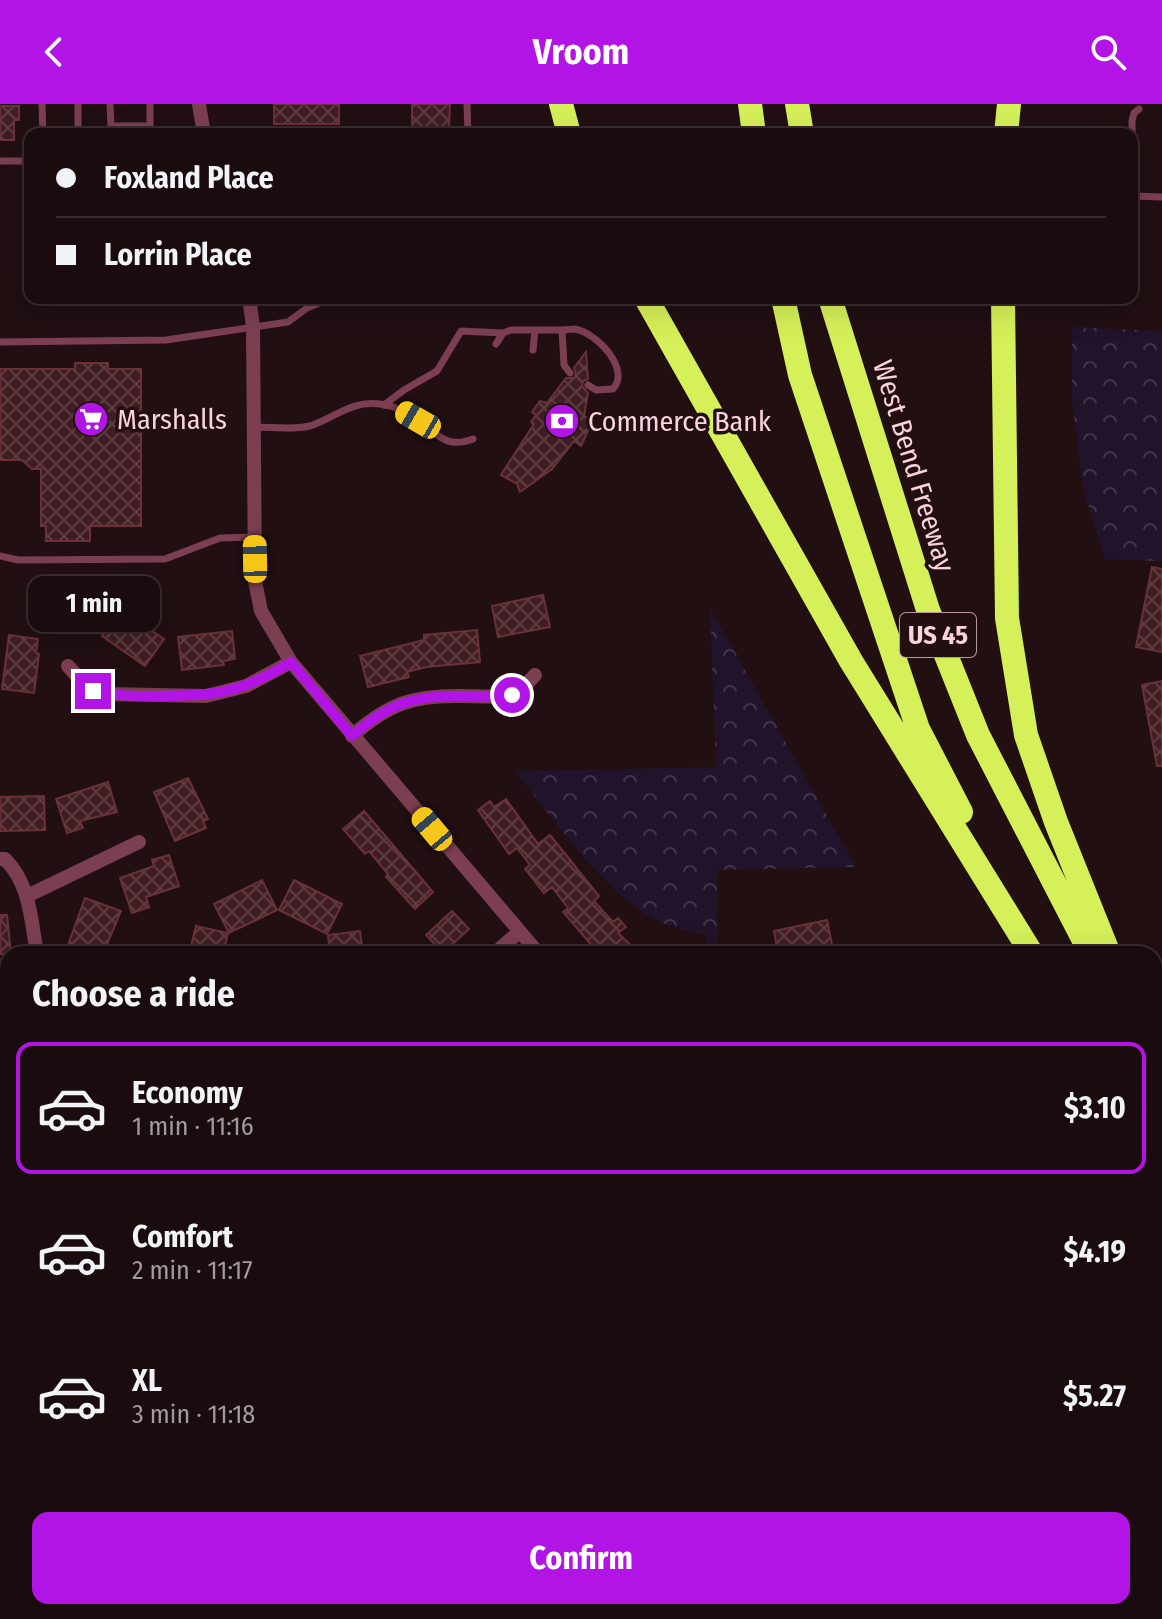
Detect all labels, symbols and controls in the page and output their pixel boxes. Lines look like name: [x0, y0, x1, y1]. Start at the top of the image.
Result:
icon: back: [32, 30, 76, 74]
text: Vroom: [533, 30, 629, 74]
icon: search: [1086, 30, 1130, 74]
text: Foxland Place: [104, 160, 274, 196]
text: Lorrin Place: [104, 237, 252, 273]
street label: West Bend Freeway: [866, 356, 962, 576]
car: [391, 398, 445, 442]
supermarket icon: Marshalls: [72, 400, 110, 438]
bank icon: Commerce Bank: [543, 402, 581, 440]
place label: Marshalls: [117, 403, 227, 436]
place label: Commerce Bank: [588, 405, 772, 438]
car: [243, 535, 267, 583]
callout: 1 min: [27, 575, 159, 631]
text: 1 min: [66, 588, 122, 619]
road number: US 45: [900, 613, 976, 657]
route end: [75, 673, 111, 709]
route start: [494, 677, 530, 713]
car: [407, 803, 457, 855]
text: Choose a ride: [32, 972, 235, 1016]
icon: car: [36, 1072, 108, 1144]
text: Economy: [132, 1075, 243, 1111]
text: $3.10: [1064, 1090, 1126, 1126]
text: 1 min · 11:16: [132, 1111, 254, 1142]
icon: car: [36, 1216, 108, 1288]
text: Comfort: [132, 1219, 233, 1255]
text: $4.19: [1064, 1234, 1126, 1270]
text: 2 min · 11:17: [132, 1255, 253, 1286]
icon: car: [36, 1360, 108, 1432]
text: XL: [132, 1363, 162, 1399]
text: $5.27: [1063, 1378, 1126, 1414]
text: 3 min · 11:18: [132, 1399, 255, 1430]
button: Confirm: [32, 1512, 1130, 1604]

